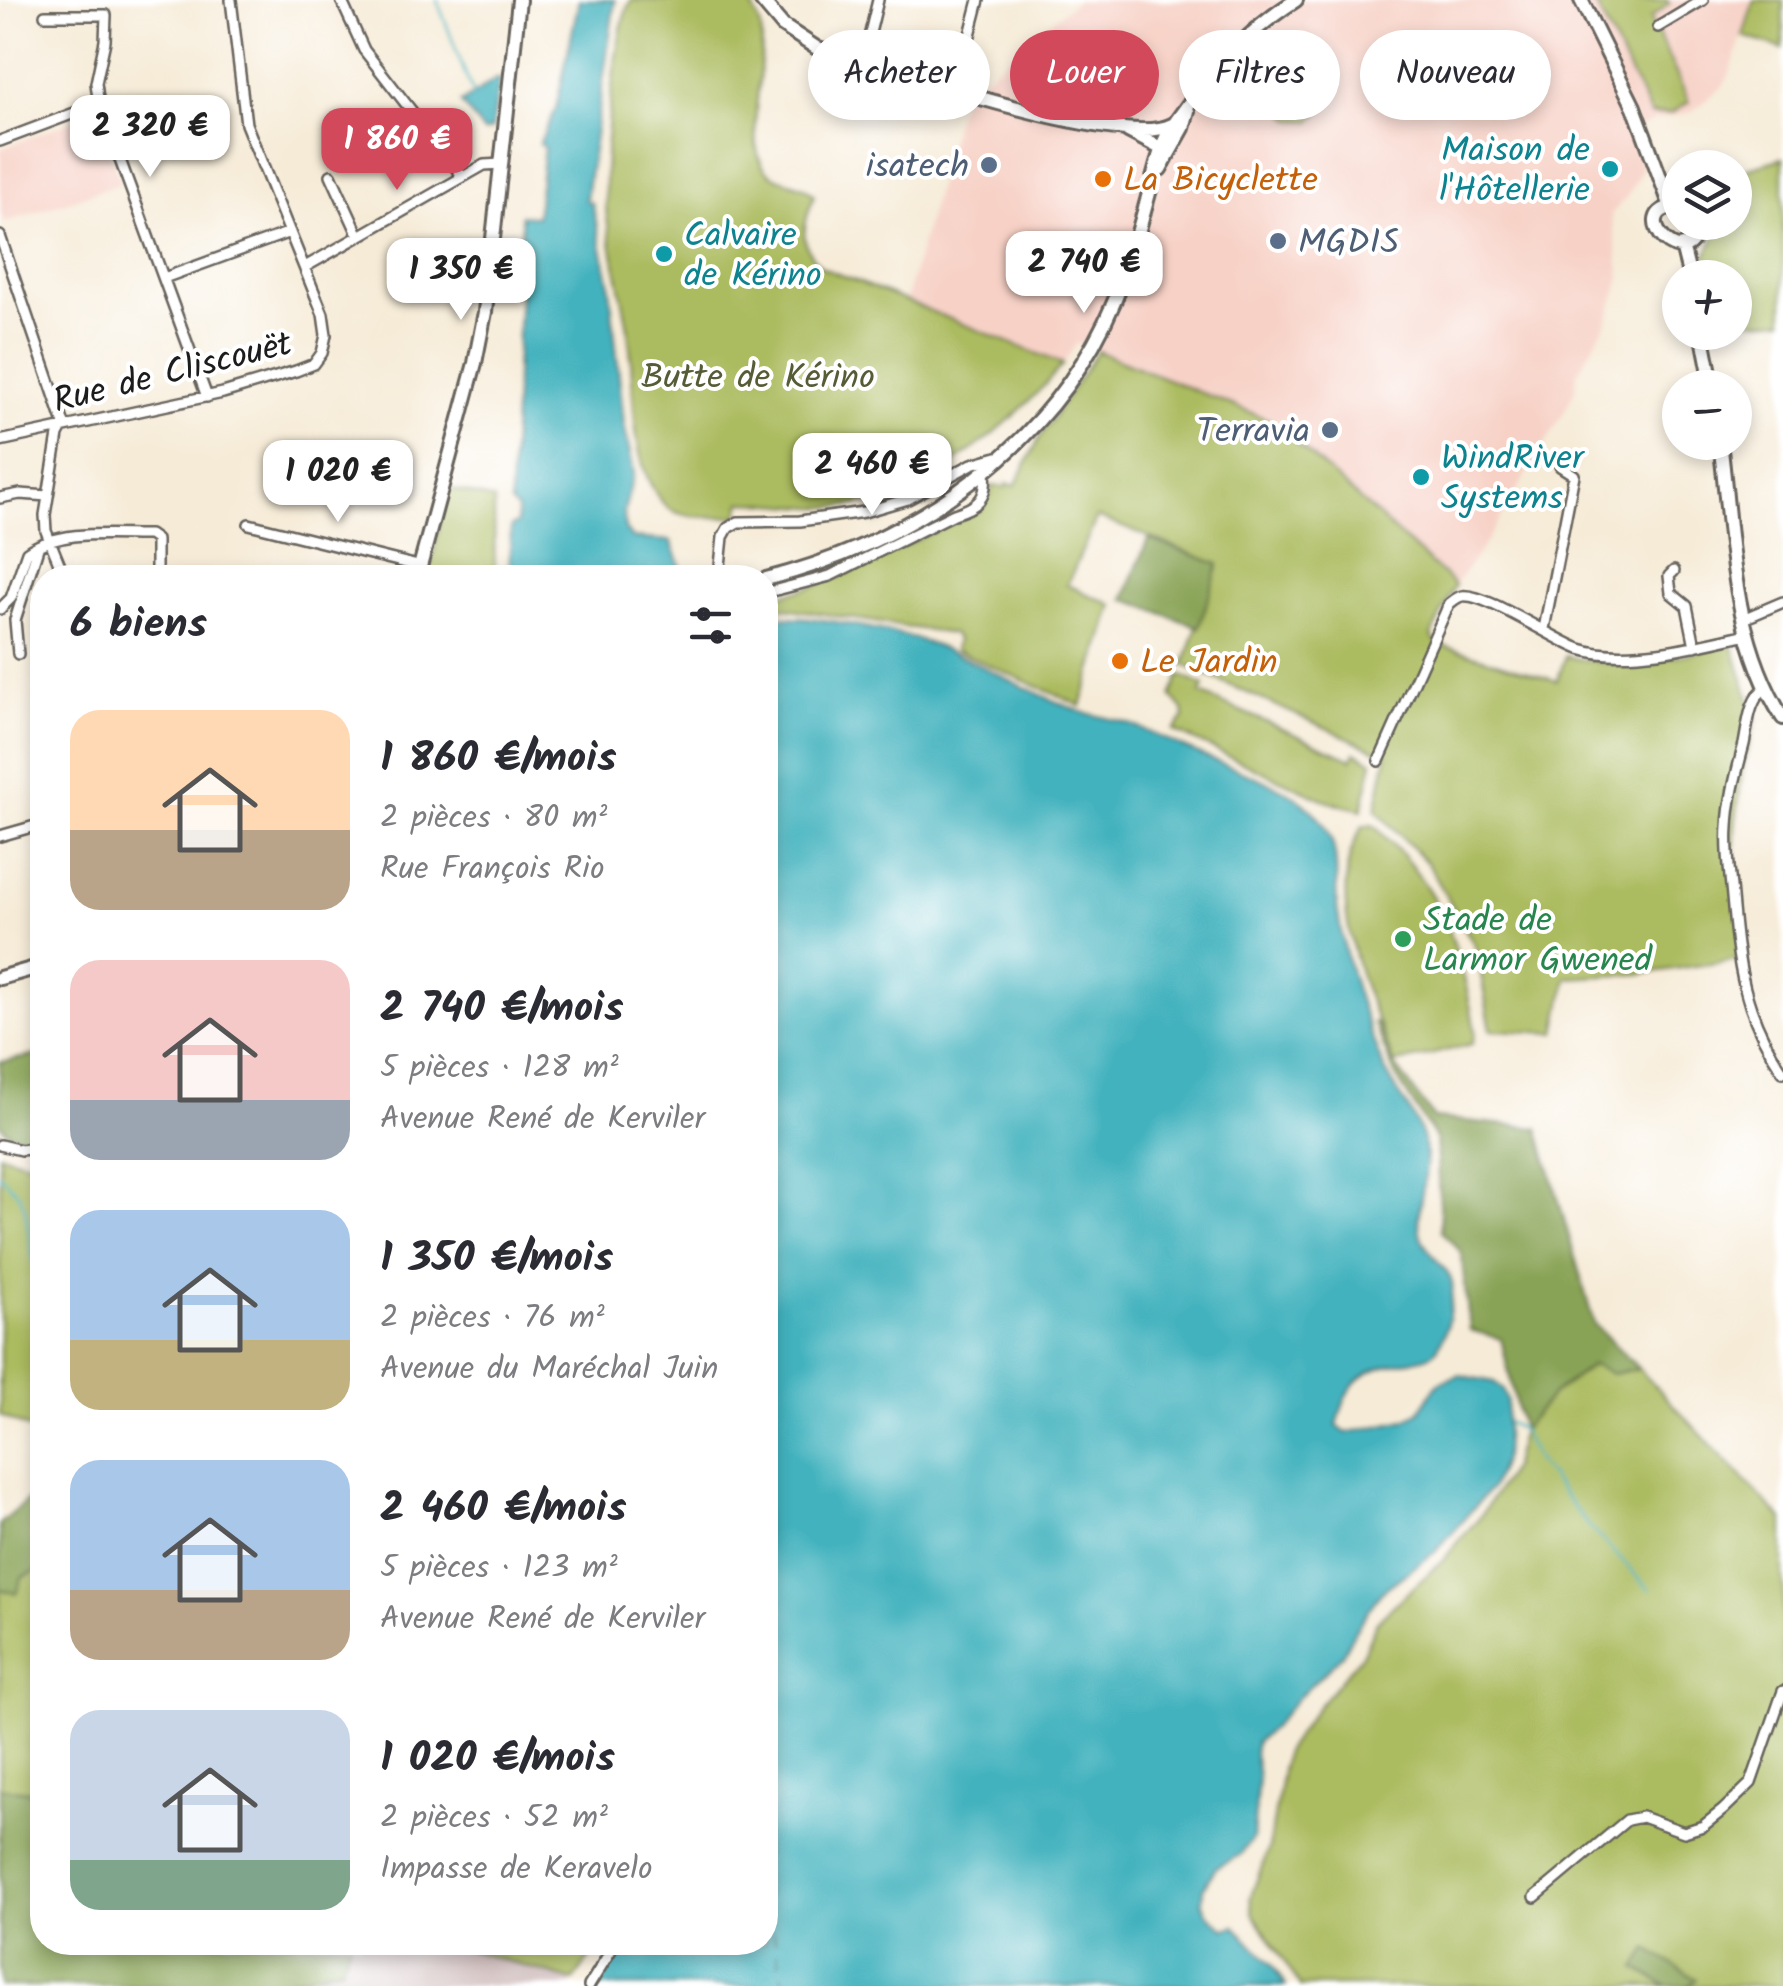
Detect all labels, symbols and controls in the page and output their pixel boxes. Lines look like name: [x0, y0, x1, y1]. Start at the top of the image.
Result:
chip: Acheter: [808, 30, 990, 120]
chip: Louer: [1010, 30, 1159, 120]
chip: Filtres: [1179, 30, 1340, 120]
chip: Nouveau: [1360, 30, 1551, 120]
pin: 2 320 €: [58, 95, 242, 180]
text: 2 320 €: [92, 102, 208, 153]
pin: 1 860 €: [305, 108, 489, 193]
text: 1 860 €: [343, 115, 451, 166]
place label: Maison de l'Hôtellerie: [1439, 124, 1590, 220]
place label: isatech: [866, 140, 969, 196]
map controls: [1662, 150, 1752, 460]
button: layers: [1662, 150, 1752, 240]
marker: isatech: [978, 154, 1000, 176]
place label: La Bicyclette: [1123, 154, 1318, 210]
marker: Maison de l'Hôtellerie: [1599, 158, 1621, 180]
marker: La Bicyclette: [1092, 168, 1114, 190]
place label: Calvaire de Kérino: [684, 209, 822, 305]
place label: MGDIS: [1298, 216, 1399, 272]
marker: MGDIS: [1267, 230, 1289, 252]
pin: 2 740 €: [992, 231, 1176, 316]
pin: 1 350 €: [369, 238, 553, 323]
text: 2 740 €: [1028, 238, 1140, 289]
marker: Calvaire de Kérino: [653, 243, 675, 265]
text: 1 350 €: [409, 245, 513, 296]
button: +: [1662, 260, 1752, 350]
street label: Rue de Cliscouët: [47, 317, 298, 431]
park label: Butte de Kérino: [641, 351, 875, 407]
button: −: [1662, 370, 1752, 460]
place label: Terravia: [1196, 405, 1310, 461]
marker: Terravia: [1319, 419, 1341, 441]
place label: WindRiver Systems: [1441, 432, 1586, 528]
pin: 2 460 €: [780, 433, 964, 518]
pin: 1 020 €: [246, 440, 430, 525]
text: 2 460 €: [815, 440, 929, 491]
text: 1 020 €: [285, 447, 391, 498]
marker: WindRiver Systems: [1410, 466, 1432, 488]
text: 6 biens: [70, 592, 207, 659]
icon: filters: [683, 598, 738, 653]
place label: Le Jardin: [1140, 636, 1278, 692]
marker: Le Jardin: [1109, 650, 1131, 672]
text: 1 860 €/mois: [380, 726, 617, 793]
icon: home: [150, 750, 270, 870]
text: 2 pièces · 80 m²: [380, 793, 607, 844]
text: Rue François Rio: [380, 844, 604, 895]
place label: Stade de Larmor Gwened: [1423, 894, 1654, 990]
marker: Stade de Larmor Gwened: [1392, 928, 1414, 950]
text: 2 740 €/mois: [380, 976, 624, 1043]
icon: home: [150, 1000, 270, 1120]
text: 5 pièces · 128 m²: [380, 1043, 619, 1094]
text: Avenue René de Kerviler: [380, 1094, 705, 1145]
text: 1 350 €/mois: [380, 1226, 613, 1293]
icon: home: [150, 1250, 270, 1370]
text: 2 pièces · 76 m²: [380, 1293, 605, 1344]
text: Avenue du Maréchal Juin: [380, 1344, 718, 1395]
text: 2 460 €/mois: [380, 1476, 627, 1543]
icon: home: [150, 1500, 270, 1620]
text: 5 pièces · 123 m²: [380, 1543, 618, 1594]
text: Avenue René de Kerviler: [380, 1594, 705, 1645]
text: 1 020 €/mois: [380, 1726, 615, 1793]
icon: home: [150, 1750, 270, 1870]
text: 2 pièces · 52 m²: [380, 1793, 608, 1844]
text: Impasse de Keravelo: [380, 1844, 653, 1895]

